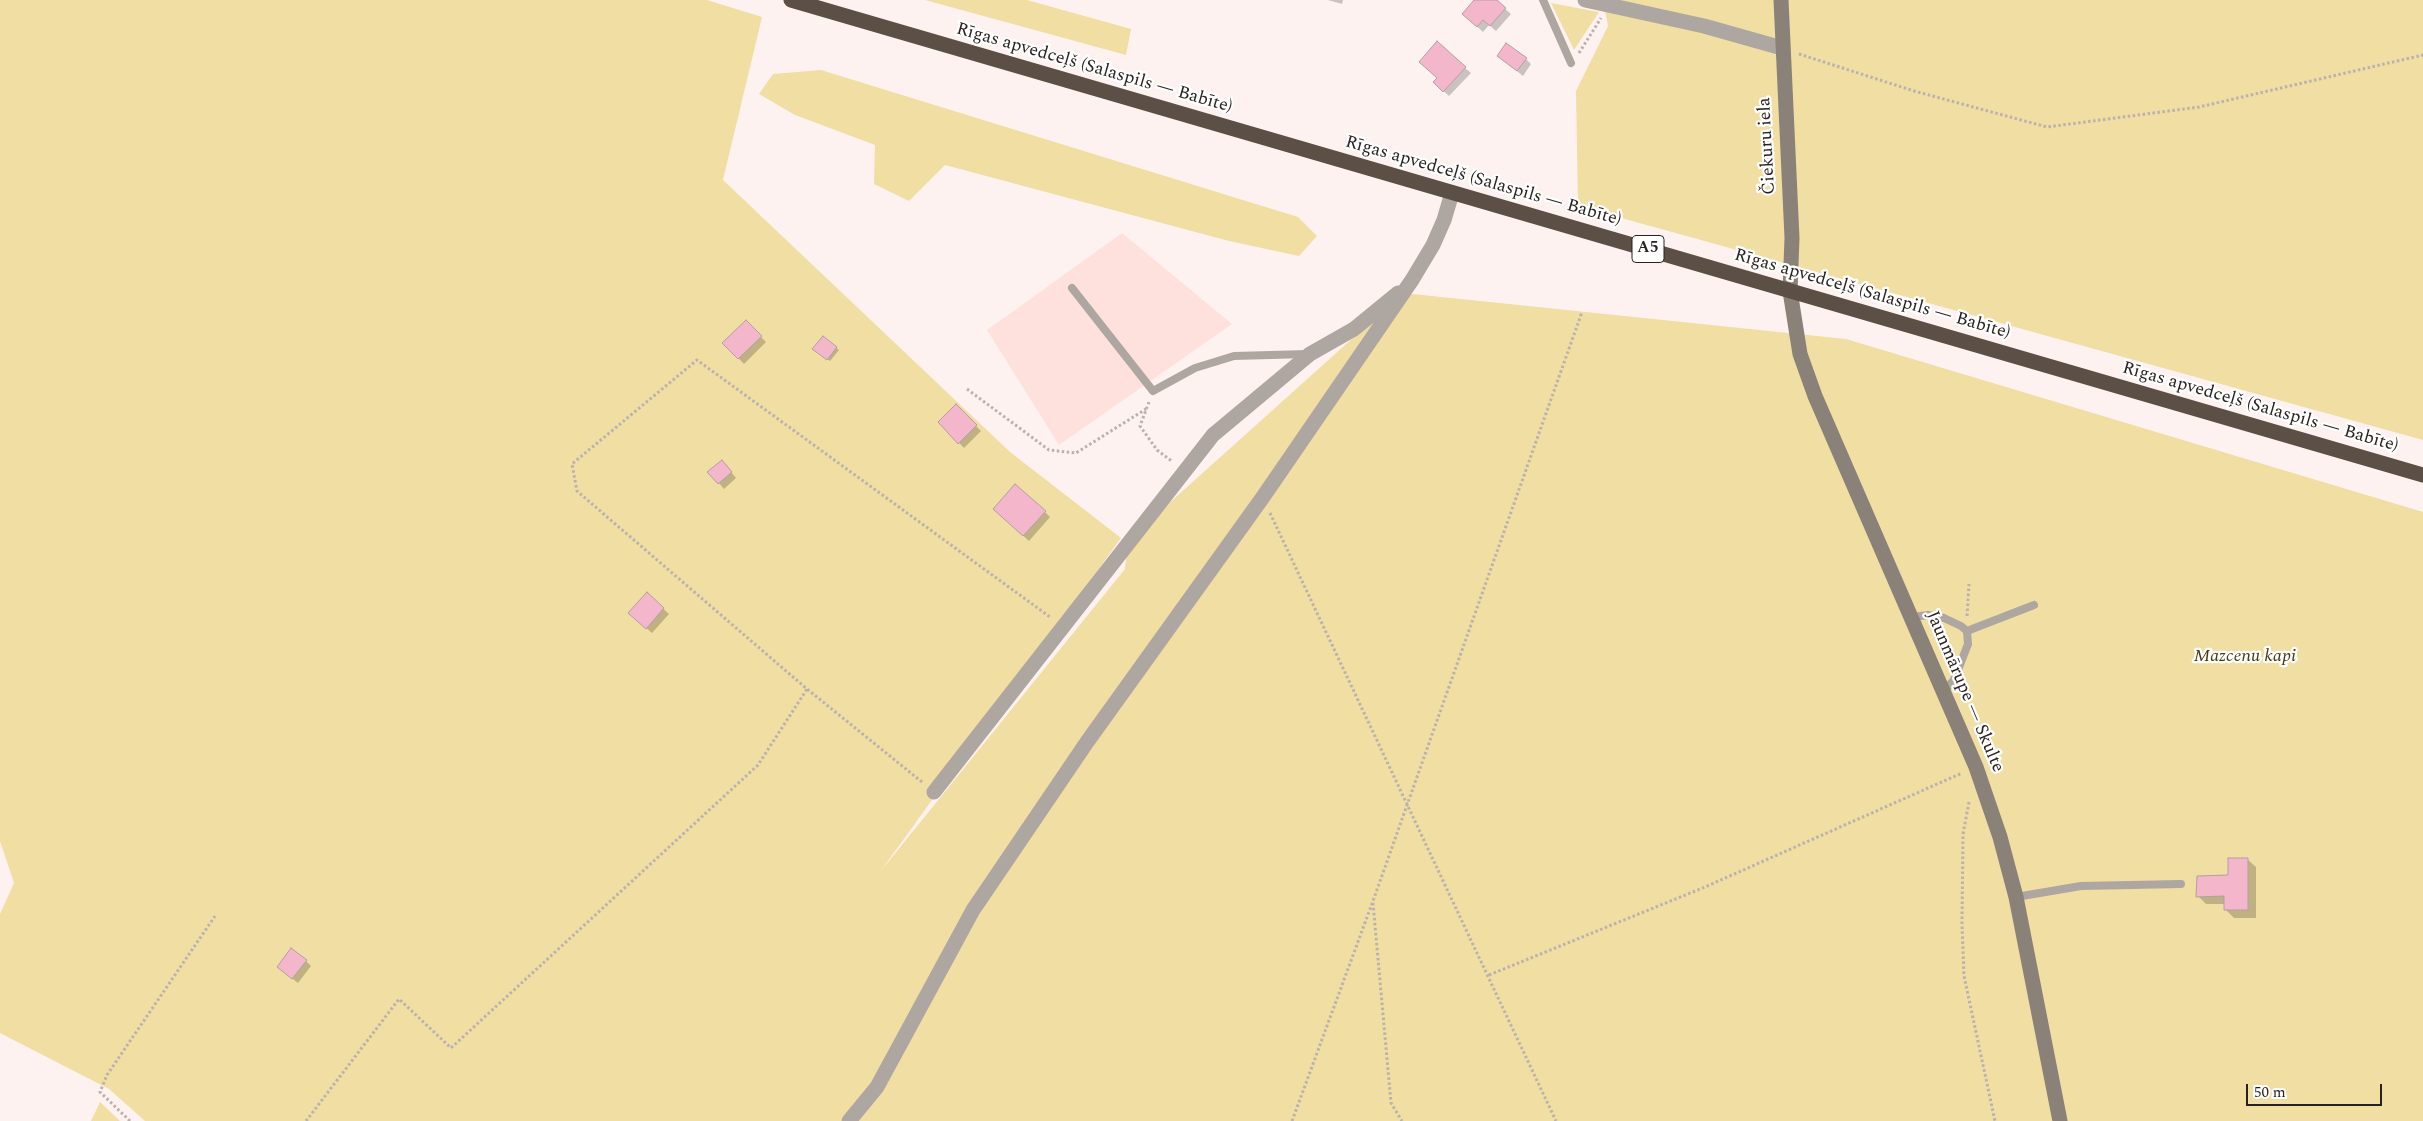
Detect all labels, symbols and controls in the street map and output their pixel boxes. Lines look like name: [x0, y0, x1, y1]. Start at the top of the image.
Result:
street label: Rīgas apvedceļš (Salaspils — Babīte): [953, 19, 1235, 119]
street label: Čiekuru iela: [1755, 97, 1781, 195]
street label: Rīgas apvedceļš (Salaspils — Babīte): [1342, 132, 1624, 232]
road number: A5: [1632, 235, 1664, 262]
street label: Rīgas apvedceļš (Salaspils — Babīte): [1731, 245, 2013, 345]
street label: Rīgas apvedceļš (Salaspils — Babīte): [2119, 358, 2401, 458]
street label: Jaunmārupe — Skulte: [1920, 608, 2008, 776]
park label: Mazcenu kapi: [2194, 646, 2296, 668]
scale bar: [2248, 1074, 2384, 1106]
text: 50 m: [2254, 1081, 2286, 1104]

